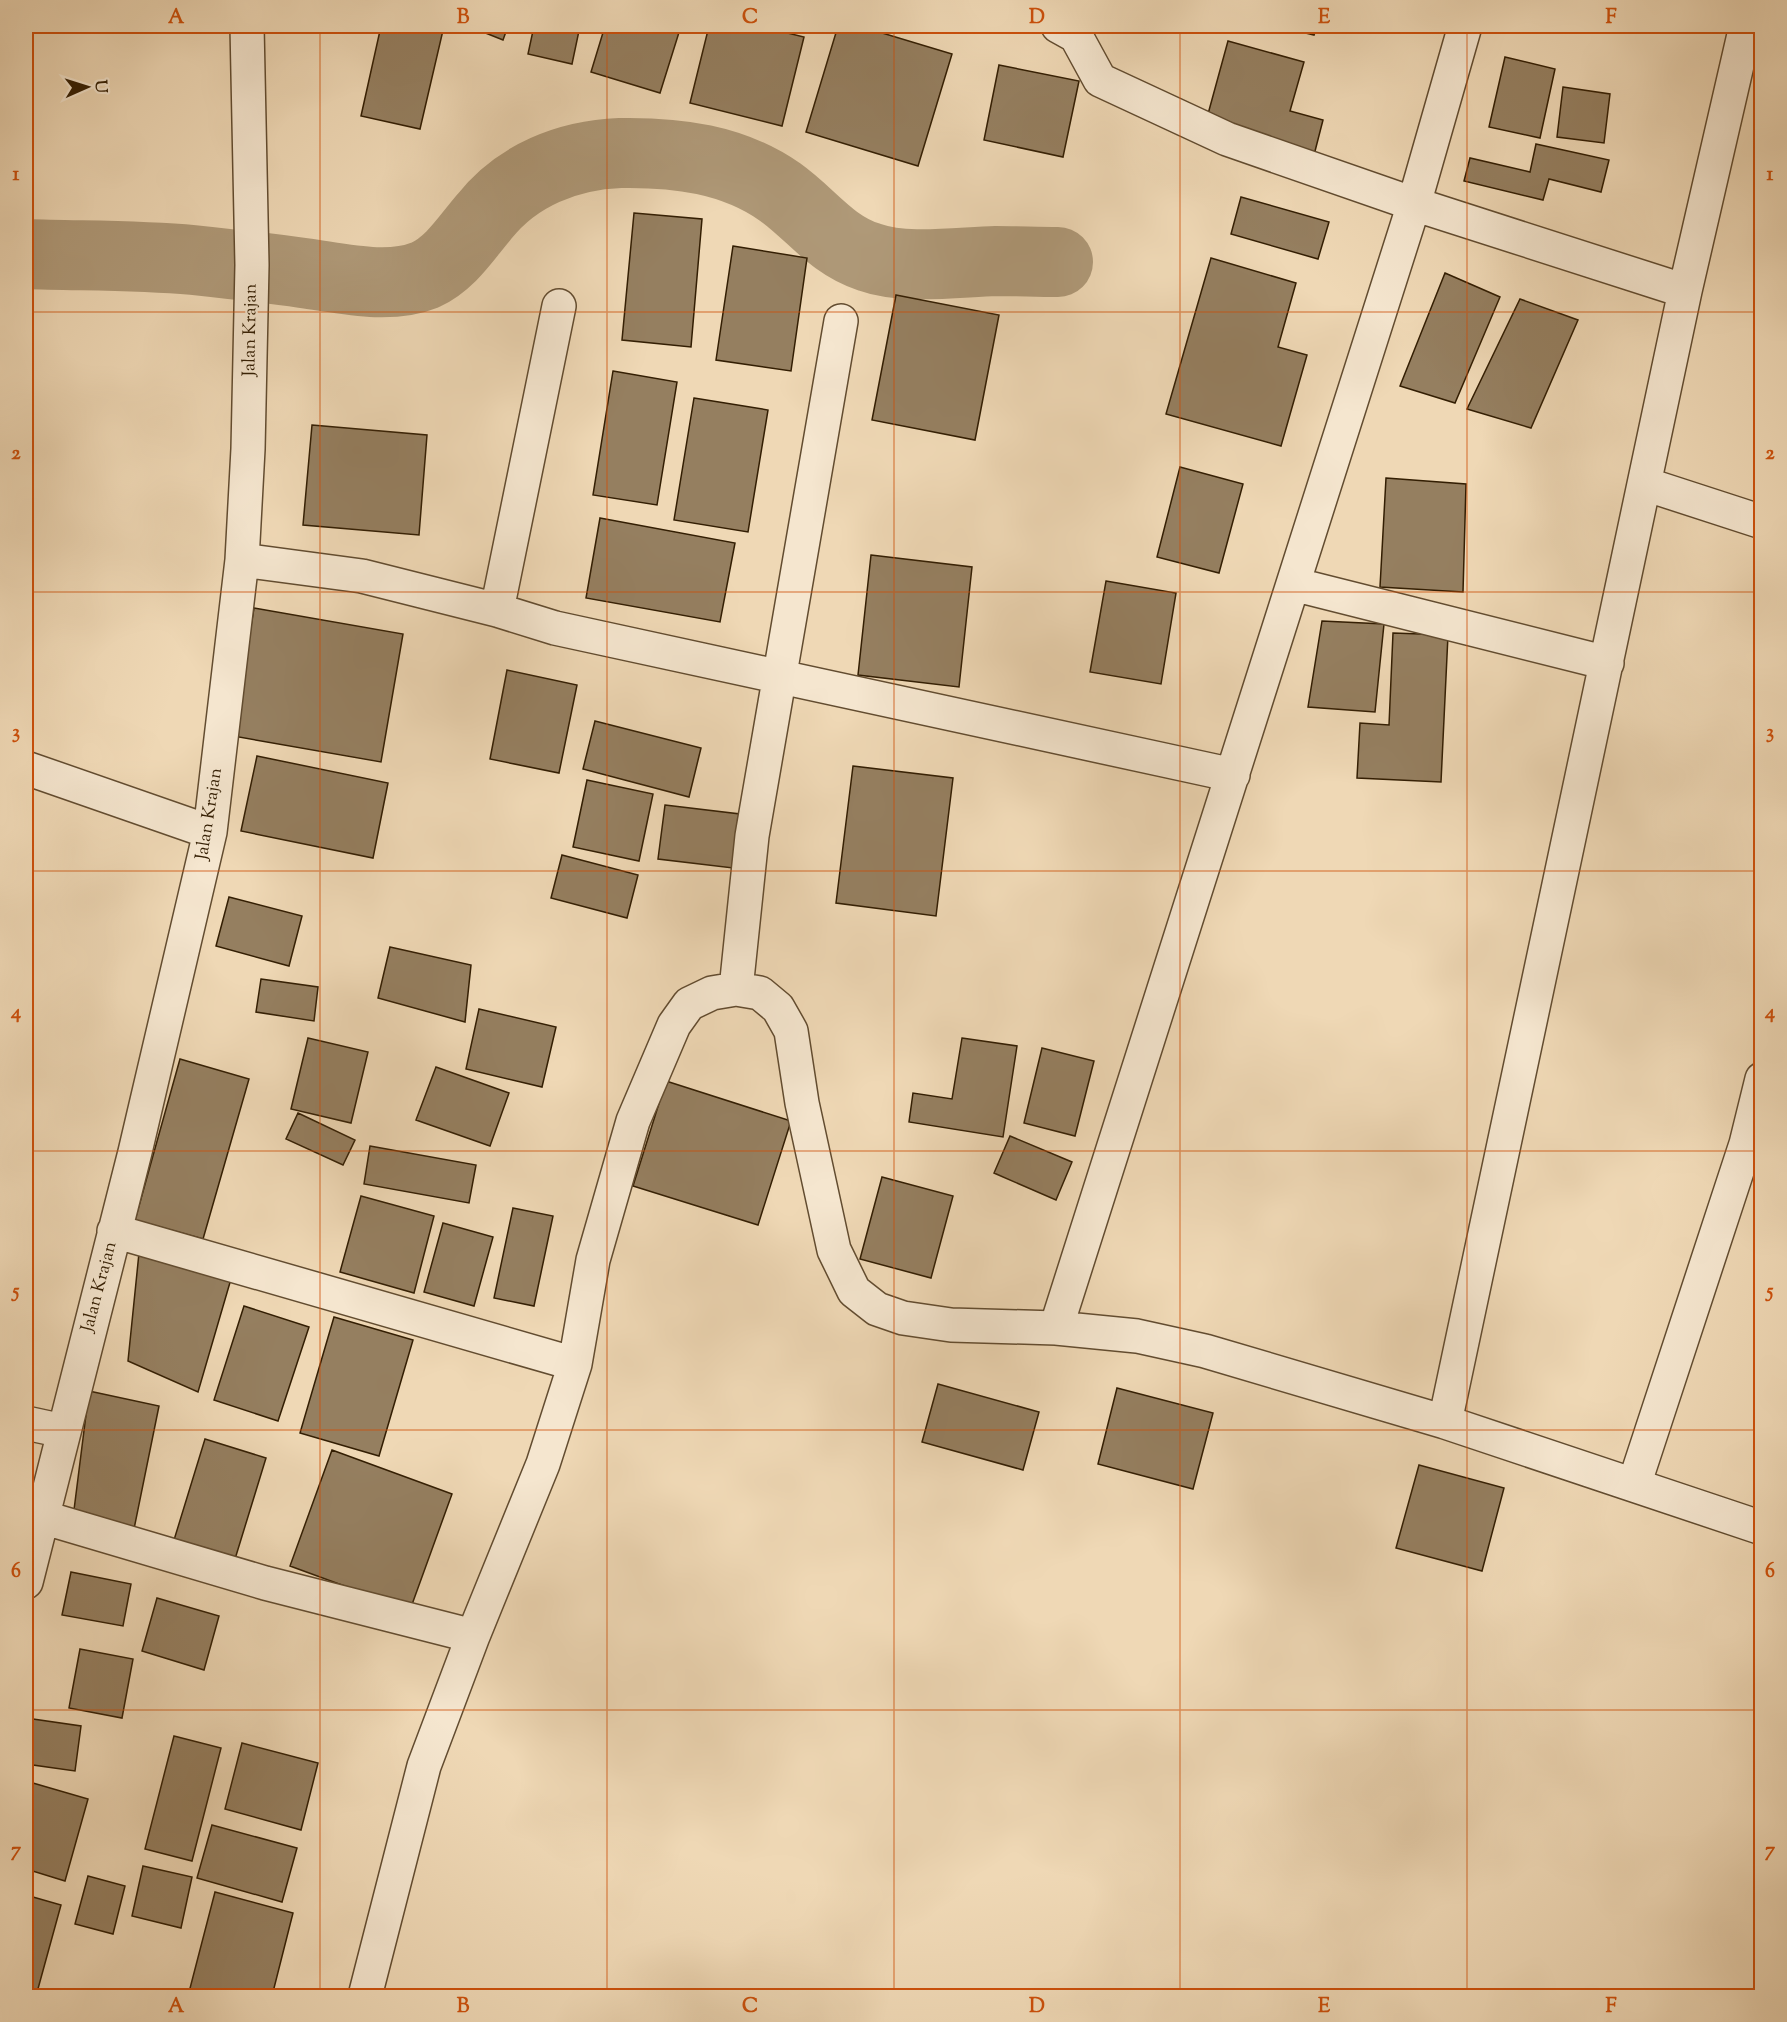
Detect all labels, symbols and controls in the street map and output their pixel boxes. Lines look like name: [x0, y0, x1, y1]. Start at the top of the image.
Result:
text: A: [168, 4, 185, 33]
text: B: [457, 4, 470, 33]
text: C: [742, 4, 758, 33]
text: D: [1029, 4, 1045, 33]
text: E: [1318, 4, 1331, 33]
text: F: [1605, 4, 1617, 33]
north arrow: [57, 57, 117, 117]
text: U: [88, 79, 111, 94]
text: 1: [13, 161, 20, 190]
text: 1: [1767, 161, 1774, 190]
street label: Jalan Krajan: [237, 283, 265, 378]
text: 2: [11, 440, 21, 469]
text: 2: [1765, 440, 1775, 469]
text: 3: [12, 719, 20, 748]
text: 3: [1766, 719, 1774, 748]
street label: Jalan Krajan: [190, 766, 230, 863]
text: 4: [10, 999, 21, 1028]
text: 4: [1764, 999, 1775, 1028]
street label: Jalan Krajan: [75, 1238, 125, 1336]
text: 5: [11, 1278, 20, 1307]
text: 5: [1765, 1278, 1774, 1307]
text: 6: [11, 1558, 21, 1587]
text: 6: [1765, 1558, 1775, 1587]
text: 7: [11, 1837, 22, 1866]
text: 7: [1765, 1837, 1776, 1866]
text: A: [168, 1993, 185, 2022]
text: B: [457, 1993, 470, 2022]
text: C: [742, 1993, 758, 2022]
text: D: [1029, 1993, 1045, 2022]
text: E: [1318, 1993, 1331, 2022]
text: F: [1605, 1993, 1617, 2022]

